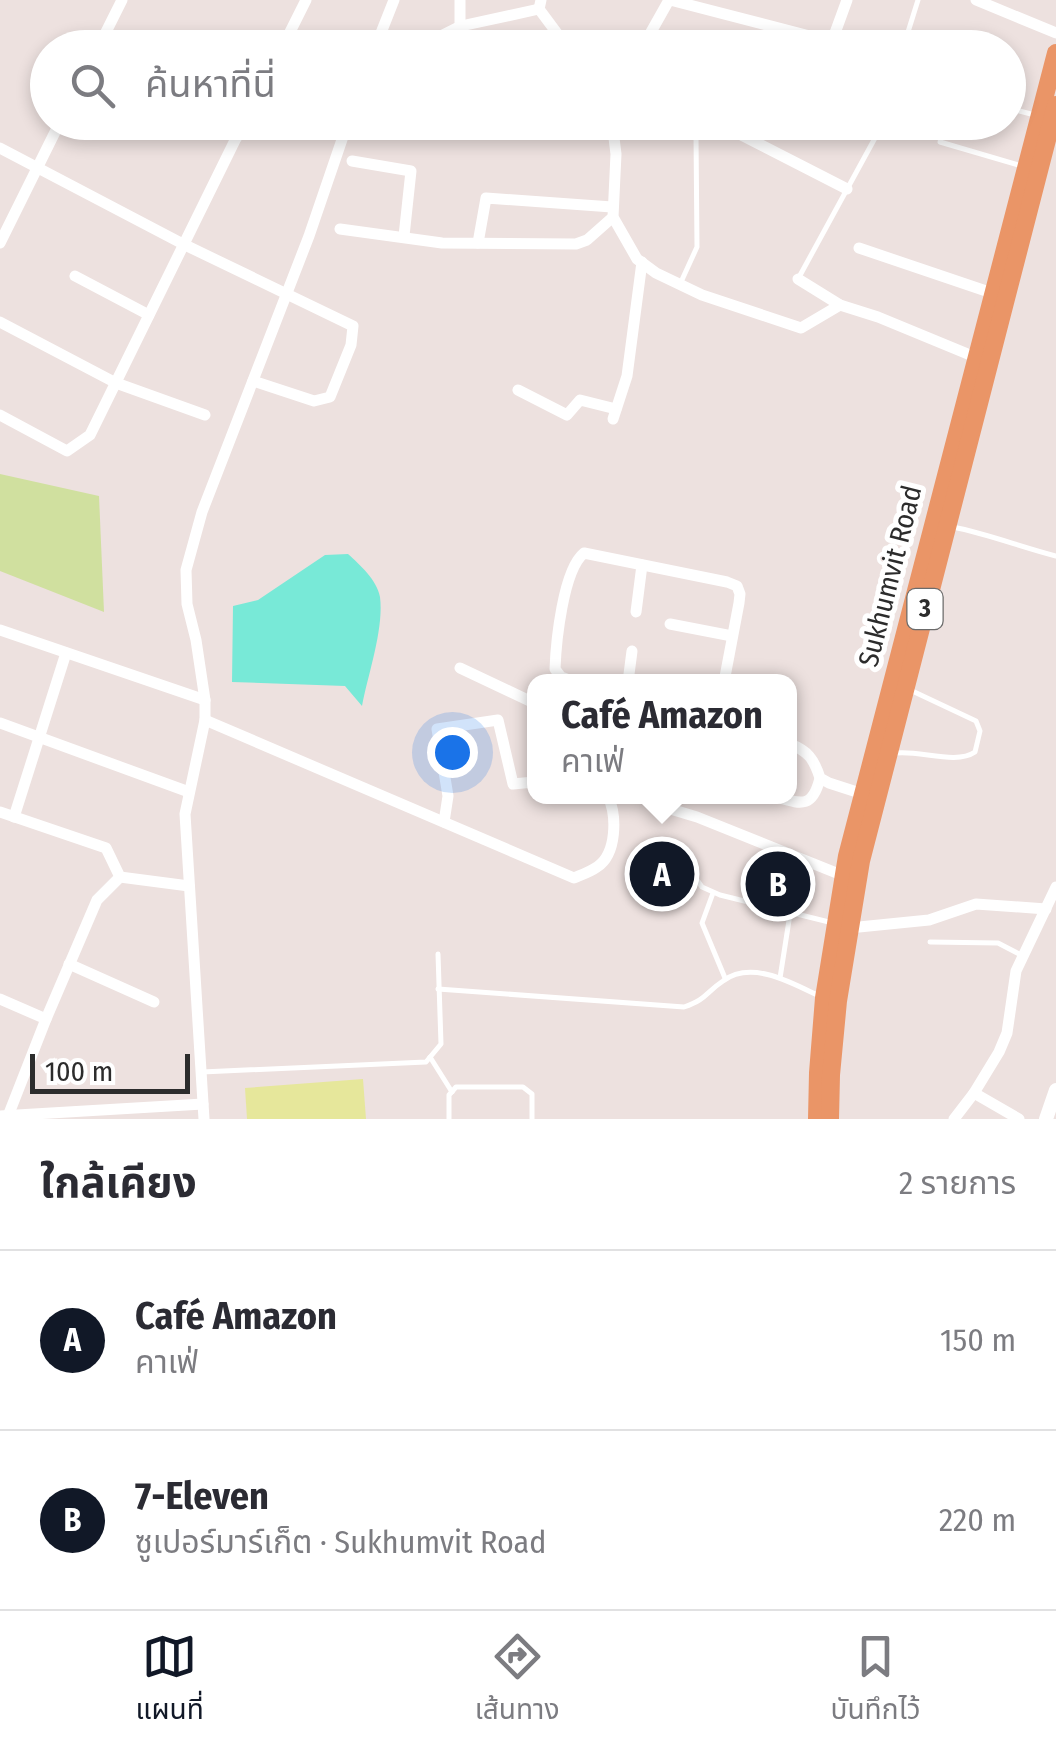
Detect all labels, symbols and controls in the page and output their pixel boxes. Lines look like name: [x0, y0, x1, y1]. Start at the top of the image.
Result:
search box: [30, 30, 1026, 140]
icon: search: [65, 58, 120, 113]
text: ค้นหาที่นี่: [145, 61, 276, 107]
street label: Sukhumvit Road: [852, 482, 928, 670]
road number: 3: [908, 589, 942, 629]
popup: [527, 674, 797, 804]
text: Café Amazon: [561, 692, 763, 738]
your location: [427, 727, 478, 778]
text: คาเฟ่: [561, 742, 624, 780]
pin: A: [630, 836, 694, 912]
pin: B: [746, 846, 810, 922]
scale bar: [30, 1049, 190, 1094]
text: 100 m: [45, 1055, 113, 1088]
text: ใกล้เคียง: [40, 1158, 197, 1208]
text: 2 รายการ: [899, 1164, 1016, 1202]
text: Café Amazon: [135, 1293, 337, 1339]
text: A: [64, 1321, 81, 1359]
text: 150 m: [940, 1321, 1016, 1359]
text: คาเฟ่: [135, 1343, 198, 1381]
text: 7-Eleven: [135, 1473, 269, 1519]
text: B: [64, 1501, 81, 1539]
text: 220 m: [939, 1501, 1016, 1539]
text: ซูเปอร์มาร์เก็ต · Sukhumvit Road: [135, 1523, 546, 1561]
tab: แผนที่: [136, 1629, 204, 1732]
tab: เส้นทาง: [475, 1629, 559, 1732]
tab: บันทึกไว้: [831, 1629, 920, 1732]

